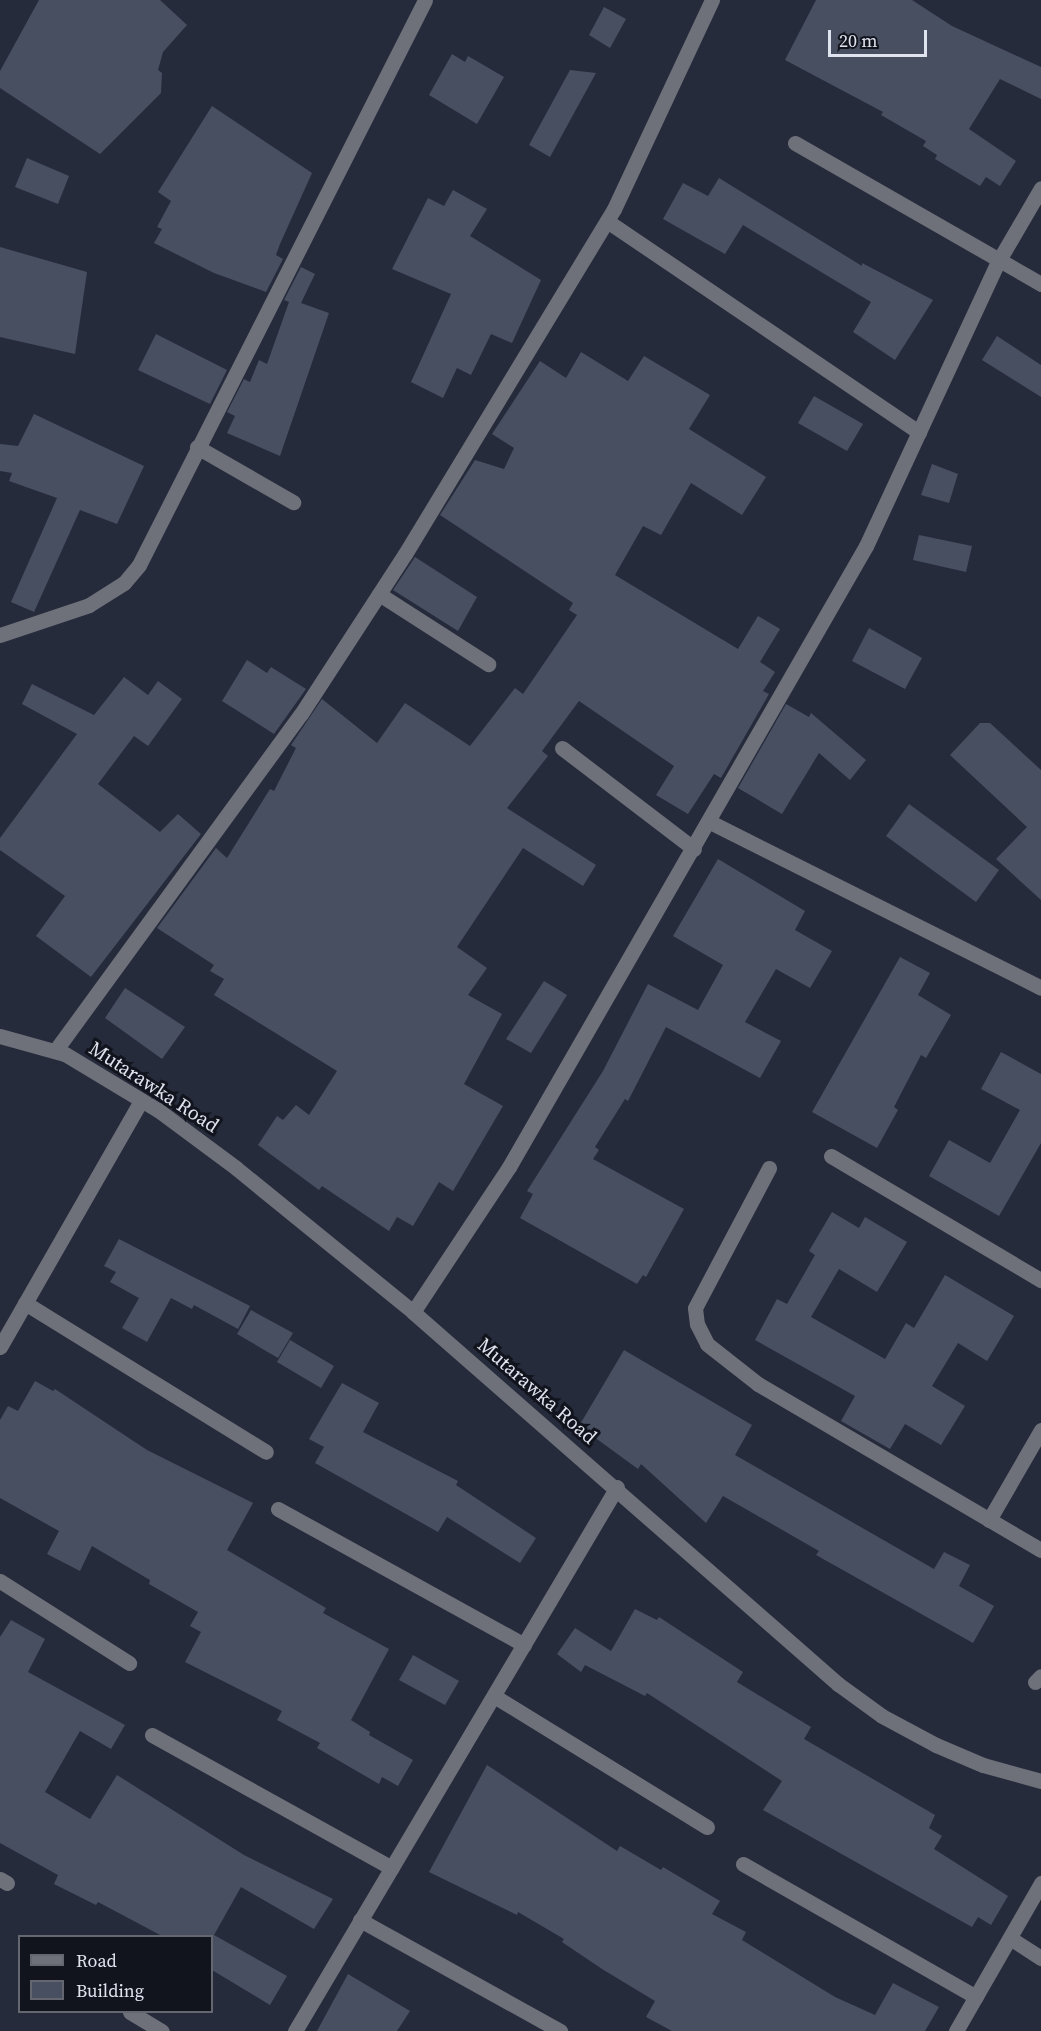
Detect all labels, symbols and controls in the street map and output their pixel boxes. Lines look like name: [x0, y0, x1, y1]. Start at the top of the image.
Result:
scale bar: [831, 18, 930, 56]
text: 20 m: [839, 28, 877, 53]
street label: Mutarawka Road: [85, 1036, 223, 1138]
street label: Mutarawka Road: [473, 1333, 601, 1449]
legend: [18, 1935, 213, 2013]
text: Road: [76, 1948, 117, 1973]
text: Building: [76, 1978, 144, 2003]

